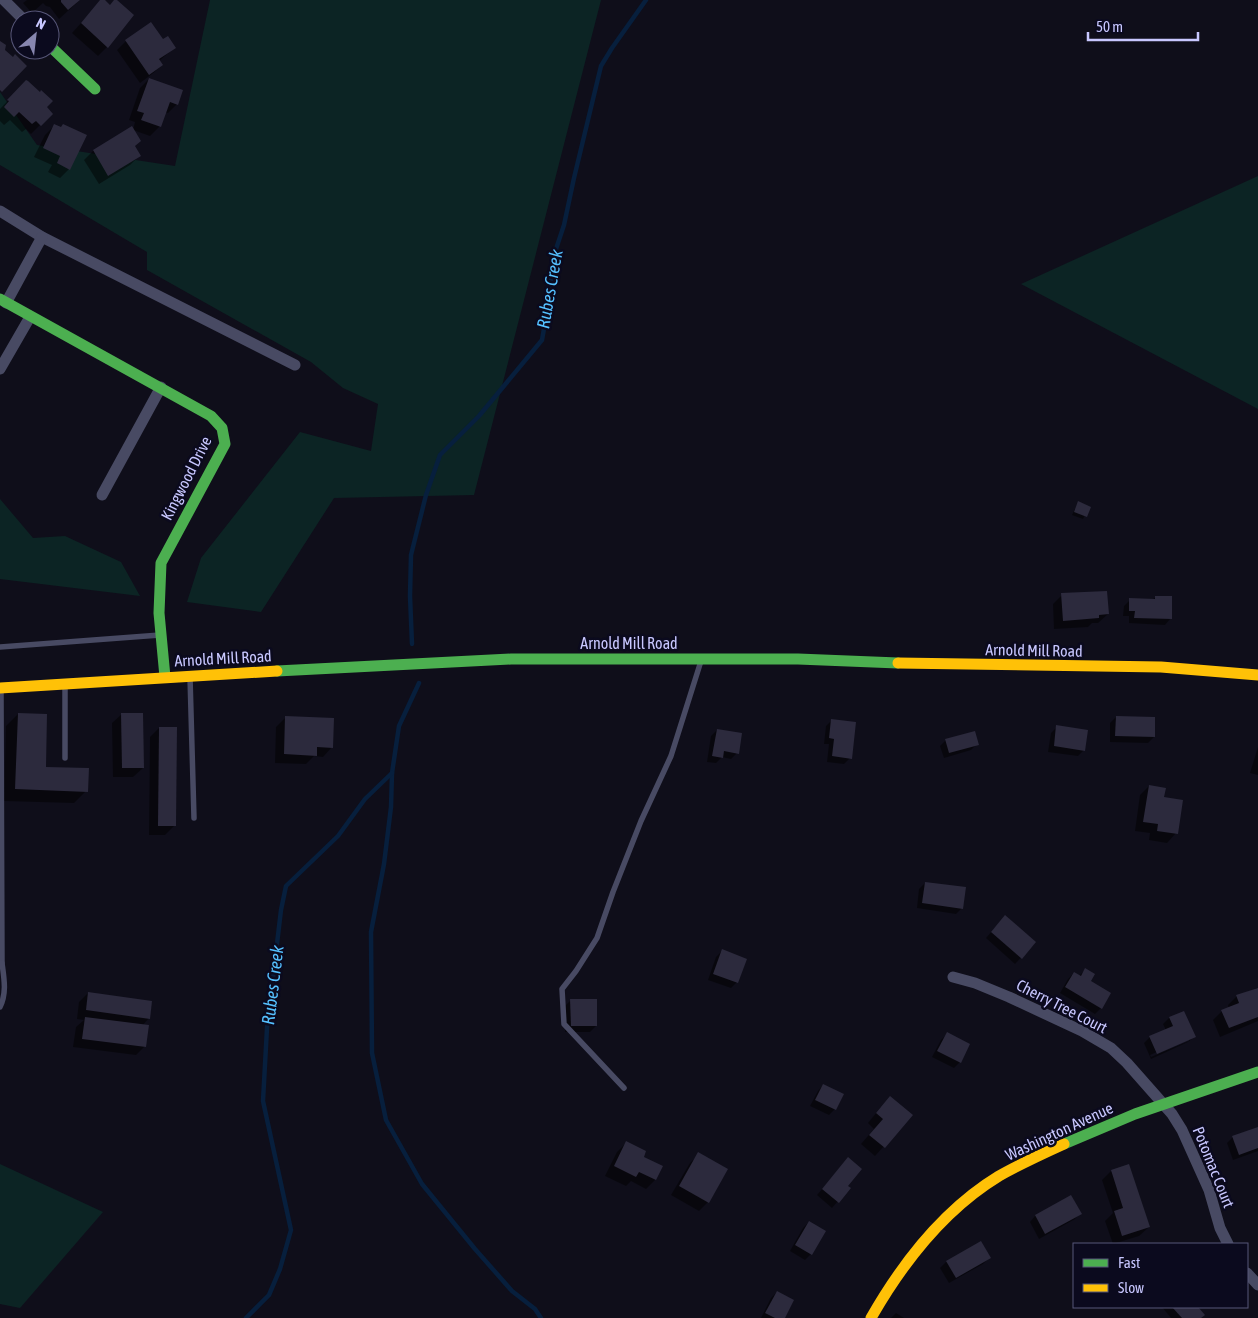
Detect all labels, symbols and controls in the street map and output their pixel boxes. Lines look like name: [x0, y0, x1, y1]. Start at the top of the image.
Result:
north arrow: [10, 10, 60, 60]
scale bar: [1088, 10, 1198, 42]
text: N: [34, 15, 49, 33]
text: 50 m: [1096, 18, 1123, 35]
water label: Rubes Creek: [532, 247, 567, 330]
street label: Kingwood Drive: [157, 433, 216, 523]
street label: Arnold Mill Road: [580, 634, 678, 652]
street label: Arnold Mill Road: [985, 640, 1083, 660]
street label: Arnold Mill Road: [174, 646, 272, 670]
water label: Rubes Creek: [257, 943, 288, 1026]
street label: Cherry Tree Court: [1013, 975, 1111, 1038]
street label: Washington Avenue: [1002, 1098, 1116, 1165]
street label: Potomac Court: [1190, 1124, 1239, 1211]
legend: [1073, 1243, 1248, 1308]
text: Fast: [1118, 1254, 1140, 1271]
text: Slow: [1118, 1279, 1144, 1296]

